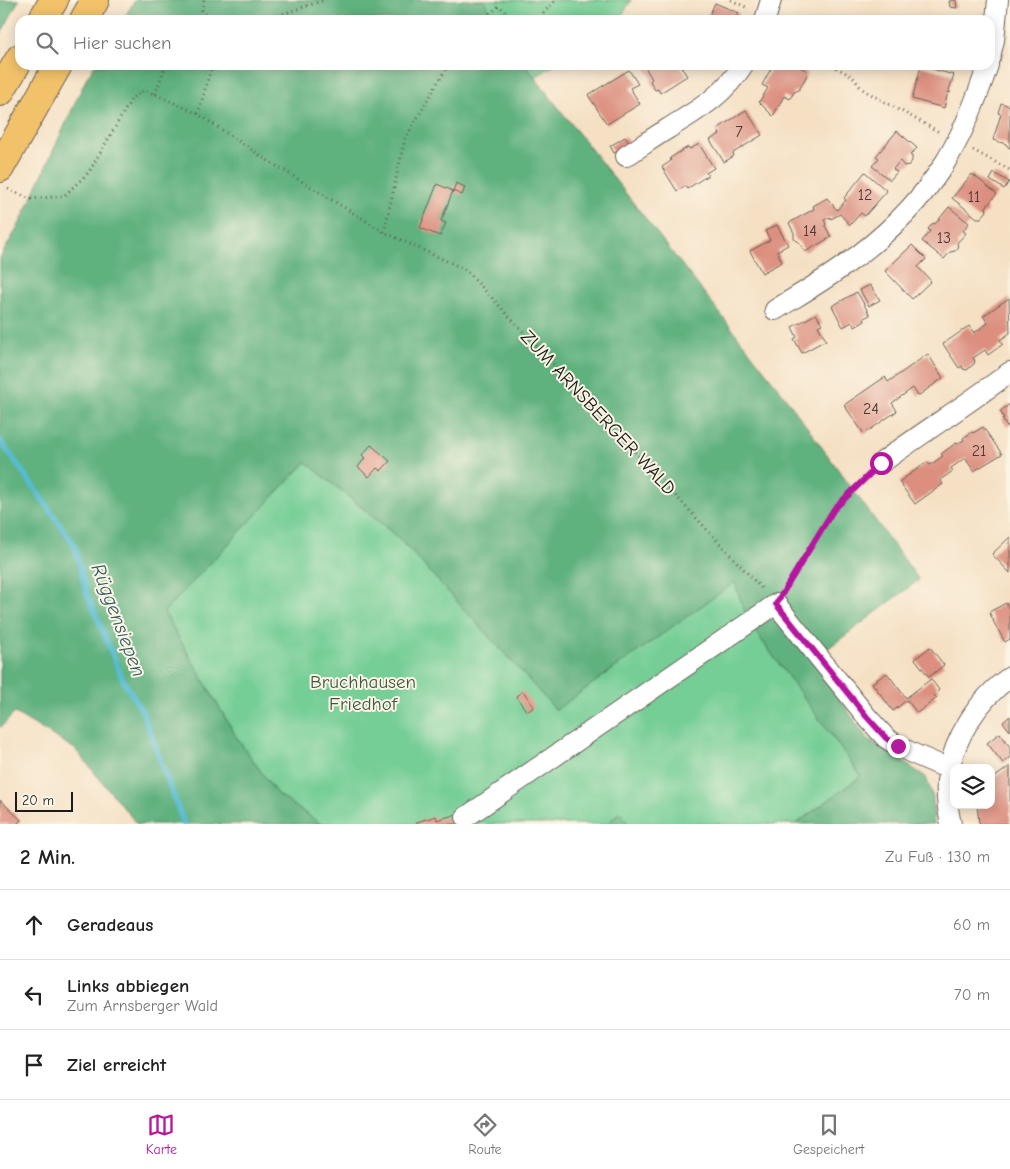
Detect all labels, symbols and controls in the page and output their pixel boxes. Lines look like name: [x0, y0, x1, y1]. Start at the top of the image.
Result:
search box: [15, 15, 995, 70]
icon: search: [33, 29, 61, 57]
text: Hier suchen: [73, 32, 171, 54]
house number: 7: [735, 123, 743, 141]
house number: 12: [858, 186, 872, 204]
house number: 11: [968, 188, 980, 206]
house number: 14: [803, 222, 817, 240]
house number: 13: [937, 229, 951, 247]
street label: ZUM ARNSBERGER WALD: [516, 326, 680, 500]
house number: 24: [863, 400, 879, 418]
house number: 21: [972, 442, 986, 460]
route start: [870, 452, 893, 475]
water label: Rüggensiepen: [86, 560, 151, 680]
park label: Bruchhausen Friedhof: [310, 671, 416, 715]
route end: [887, 735, 910, 758]
map controls: [950, 764, 995, 809]
button: layers: [950, 764, 995, 809]
scale bar: [15, 789, 72, 812]
text: 20 m: [22, 792, 54, 809]
text: 2 Min.: [20, 845, 75, 869]
text: Zu Fuß · 130 m: [885, 848, 990, 866]
icon: ahead: [20, 911, 48, 939]
text: Geradeaus: [67, 914, 153, 936]
text: 60 m: [953, 916, 990, 934]
text: Links abbiegen: [67, 975, 189, 997]
icon: left: [20, 981, 48, 1009]
text: 70 m: [954, 986, 990, 1004]
text: Zum Arnsberger Wald: [67, 997, 218, 1015]
icon: arrive: [20, 1051, 48, 1079]
text: Ziel erreicht: [67, 1054, 166, 1076]
tab: Karte: [146, 1111, 177, 1158]
tab: Route: [468, 1111, 502, 1158]
tab: Gespeichert: [793, 1111, 864, 1158]

